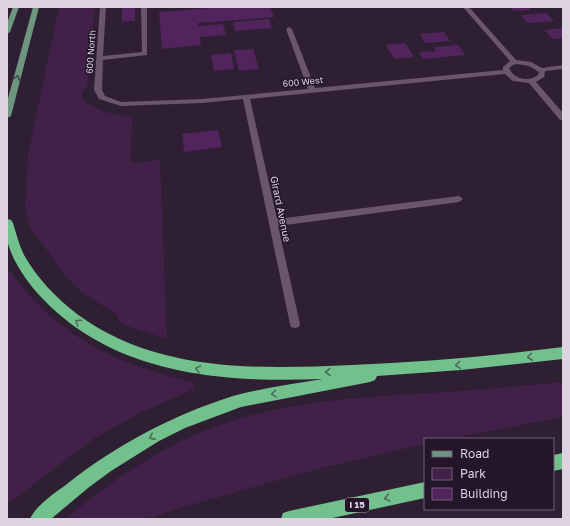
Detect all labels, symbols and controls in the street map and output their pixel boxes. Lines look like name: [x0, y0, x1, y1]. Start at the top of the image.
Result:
street label: 600 North: [83, 30, 98, 74]
street label: 600 West: [282, 74, 324, 89]
one-way arrow: [12, 75, 21, 82]
street label: Girard Avenue: [268, 175, 294, 243]
one-way arrow: [75, 320, 82, 327]
one-way arrow: [527, 352, 533, 361]
one-way arrow: [455, 360, 461, 369]
one-way arrow: [195, 365, 201, 373]
one-way arrow: [325, 368, 331, 376]
one-way arrow: [271, 389, 277, 398]
one-way arrow: [149, 432, 156, 440]
legend: [424, 438, 554, 510]
text: Road: [460, 446, 489, 461]
text: Park: [460, 466, 486, 481]
text: Building: [460, 486, 508, 501]
one-way arrow: [384, 494, 390, 502]
road number: I 15: [345, 498, 369, 512]

